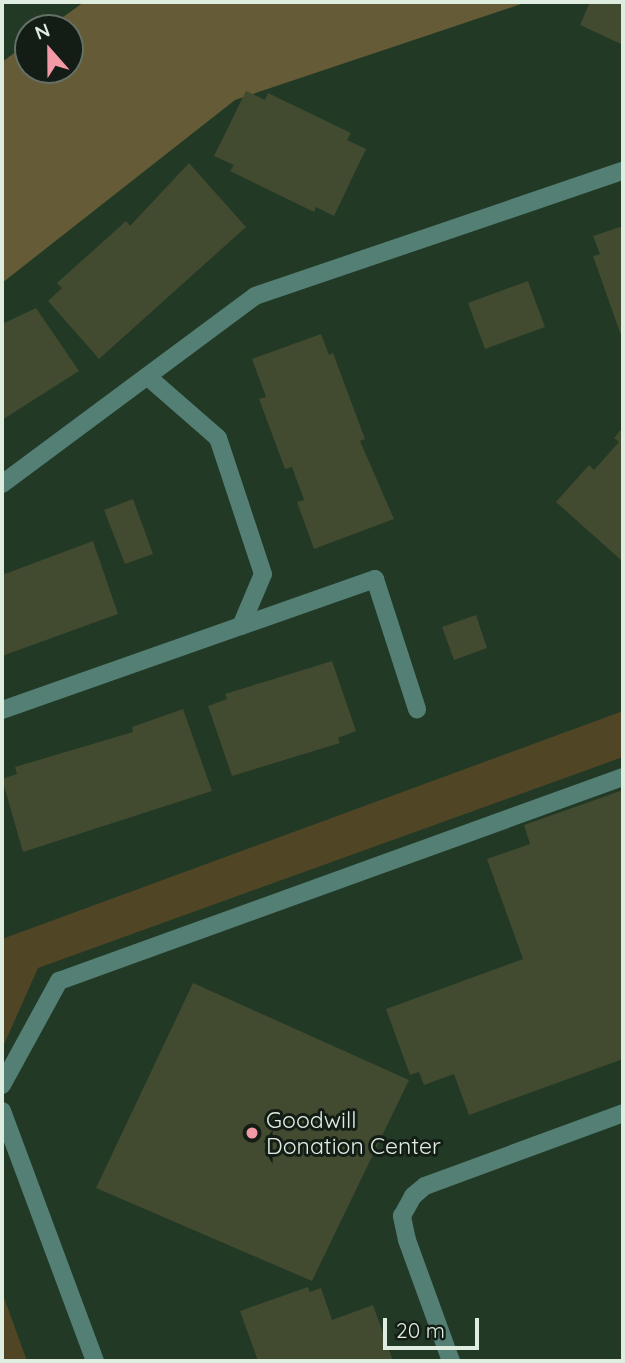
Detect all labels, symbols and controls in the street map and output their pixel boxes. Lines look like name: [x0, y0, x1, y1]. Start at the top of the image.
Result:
north arrow: [14, 14, 84, 84]
text: N: [31, 18, 53, 45]
place label: Goodwill Donation Center: [266, 1106, 441, 1160]
marker: Goodwill Donation Center: [244, 1125, 260, 1141]
scale bar: [387, 1304, 483, 1348]
text: 20 m: [396, 1317, 445, 1343]

